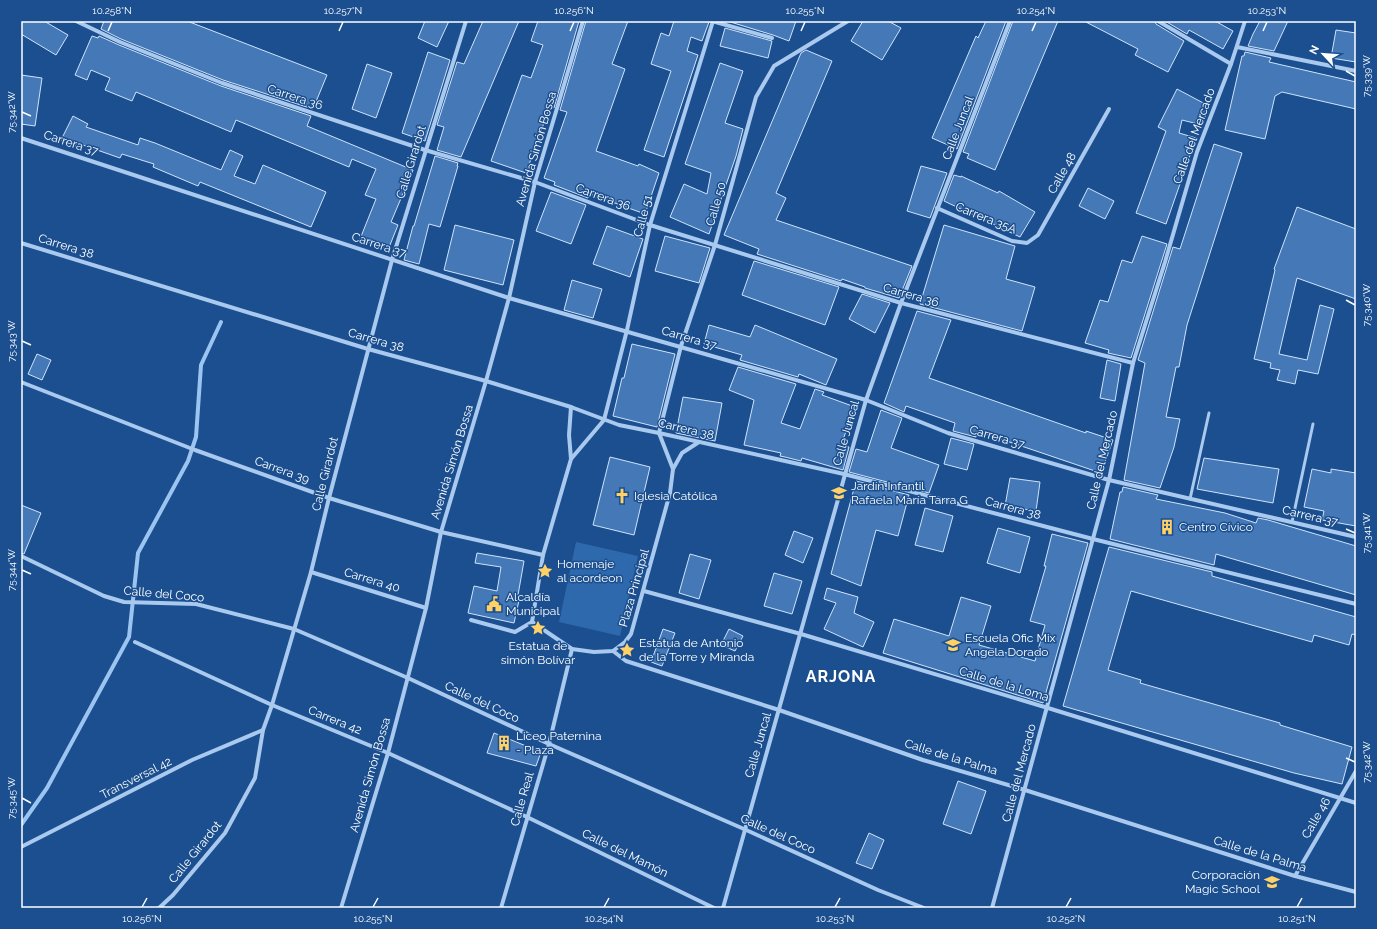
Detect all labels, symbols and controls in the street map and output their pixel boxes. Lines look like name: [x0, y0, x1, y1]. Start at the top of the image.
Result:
text: 10.258°N: [92, 5, 132, 16]
text: 10.257°N: [324, 5, 362, 16]
text: 10.256°N: [554, 5, 594, 16]
text: 10.255°N: [786, 5, 824, 16]
text: 10.254°N: [1017, 5, 1055, 16]
text: 10.253°N: [1248, 5, 1286, 16]
north arrow: [1303, 34, 1343, 74]
text: N: [1307, 43, 1322, 56]
text: 75.339°W: [1361, 55, 1372, 97]
street label: Carrera 36: [266, 81, 324, 113]
street label: Calle del Mercado: [1170, 86, 1218, 186]
street label: Avenida Simón Bossa: [513, 90, 559, 208]
text: 75.342°W: [6, 91, 17, 133]
street label: Calle Juncal: [939, 93, 977, 162]
street label: Calle Girardot: [393, 124, 429, 200]
street label: Carrera 37: [42, 128, 101, 159]
street label: Calle 48: [1045, 150, 1079, 196]
street label: Calle 50: [703, 180, 729, 228]
street label: Carrera 36: [574, 181, 632, 213]
street label: Calle 51: [631, 193, 655, 239]
street label: Carrera 35A: [953, 199, 1019, 237]
street label: Carrera 37: [350, 230, 409, 261]
street label: Carrera 38: [37, 231, 95, 261]
street label: Carrera 36: [881, 280, 941, 310]
text: 75.340°W: [1361, 283, 1372, 326]
text: 75.343°W: [6, 320, 17, 362]
street label: Carrera 37: [660, 323, 719, 353]
street label: Carrera 38: [347, 325, 405, 355]
street label: Calle Juncal: [830, 398, 862, 467]
street label: Avenida Simón Bossa: [428, 403, 476, 521]
street label: Calle del Mercado: [1084, 409, 1120, 511]
street label: Carrera 38: [656, 416, 716, 442]
street label: Carrera 37: [968, 422, 1027, 452]
street label: Calle Girardot: [309, 435, 341, 513]
street label: Carrera 39: [253, 454, 311, 486]
place label: Jardín Infantil Rafaela María Tarra G: [851, 479, 968, 507]
school or university icon: Jardín Infantil Rafaela María Tarra G: [830, 484, 848, 502]
church icon: Iglesia Católica: [613, 487, 631, 505]
place label: Iglesia Católica: [634, 489, 717, 503]
street label: Carrera 38: [983, 494, 1043, 522]
street label: Carrera 37: [1281, 503, 1340, 529]
text: 75.341°W: [1361, 512, 1372, 553]
building icon: Centro Cívico: [1158, 518, 1176, 536]
place label: Centro Cívico: [1179, 520, 1253, 534]
street label: Plaza Principal: [616, 547, 652, 629]
text: 75.344°W: [6, 549, 17, 591]
place label: Homenaje al acordeon: [557, 557, 622, 585]
place icon: Homenaje al acordeon: [536, 562, 554, 580]
street label: Carrera 40: [342, 565, 402, 595]
street label: Calle del Coco: [123, 584, 205, 604]
place label: Alcaldía Municipal: [506, 590, 560, 618]
public building icon: Alcaldía Municipal: [485, 595, 503, 613]
place icon: Estatua de simón Bolívar: [529, 619, 547, 637]
place label: Escuela Ofic Mix Angela Dorado: [965, 631, 1056, 659]
place label: Estatua de Antonio de la Torre y Miranda: [639, 636, 754, 664]
school or university icon: Escuela Ofic Mix Angela Dorado: [944, 636, 962, 654]
place label: Estatua de simón Bolívar: [501, 639, 576, 667]
place icon: Estatua de Antonio de la Torre y Miranda: [618, 641, 636, 659]
street label: Calle de la Loma: [957, 664, 1051, 704]
district label: ARJONA: [806, 667, 876, 686]
street label: Calle del Coco: [442, 679, 522, 725]
street label: Carrera 42: [306, 703, 364, 737]
street label: Calle Juncal: [742, 710, 774, 779]
street label: Avenida Simón Bossa: [347, 716, 393, 834]
street label: Calle del Mercado: [999, 722, 1039, 824]
place label: Liceo Paternina - Plaza: [516, 729, 602, 757]
building icon: Liceo Paternina - Plaza: [495, 734, 513, 752]
street label: Calle de la Palma: [903, 736, 999, 778]
text: 75.342°W: [1361, 741, 1372, 783]
street label: Transversal 42: [98, 754, 174, 802]
street label: Calle Real: [508, 770, 537, 828]
text: 75.345°W: [6, 777, 17, 819]
street label: Calle 46: [1299, 795, 1333, 841]
street label: Calle del Coco: [738, 811, 818, 857]
street label: Calle Girardot: [166, 818, 224, 886]
street label: Calle del Mamón: [580, 826, 670, 880]
street label: Calle de la Palma: [1212, 833, 1308, 875]
place label: Corporación Magic School: [1185, 868, 1261, 896]
school or university icon: Corporación Magic School: [1263, 873, 1281, 891]
text: 10.256°N: [122, 913, 162, 924]
text: 10.255°N: [354, 913, 392, 924]
text: 10.254°N: [585, 913, 623, 924]
text: 10.253°N: [816, 913, 854, 924]
text: 10.252°N: [1047, 913, 1085, 924]
text: 10.251°N: [1278, 913, 1316, 924]

